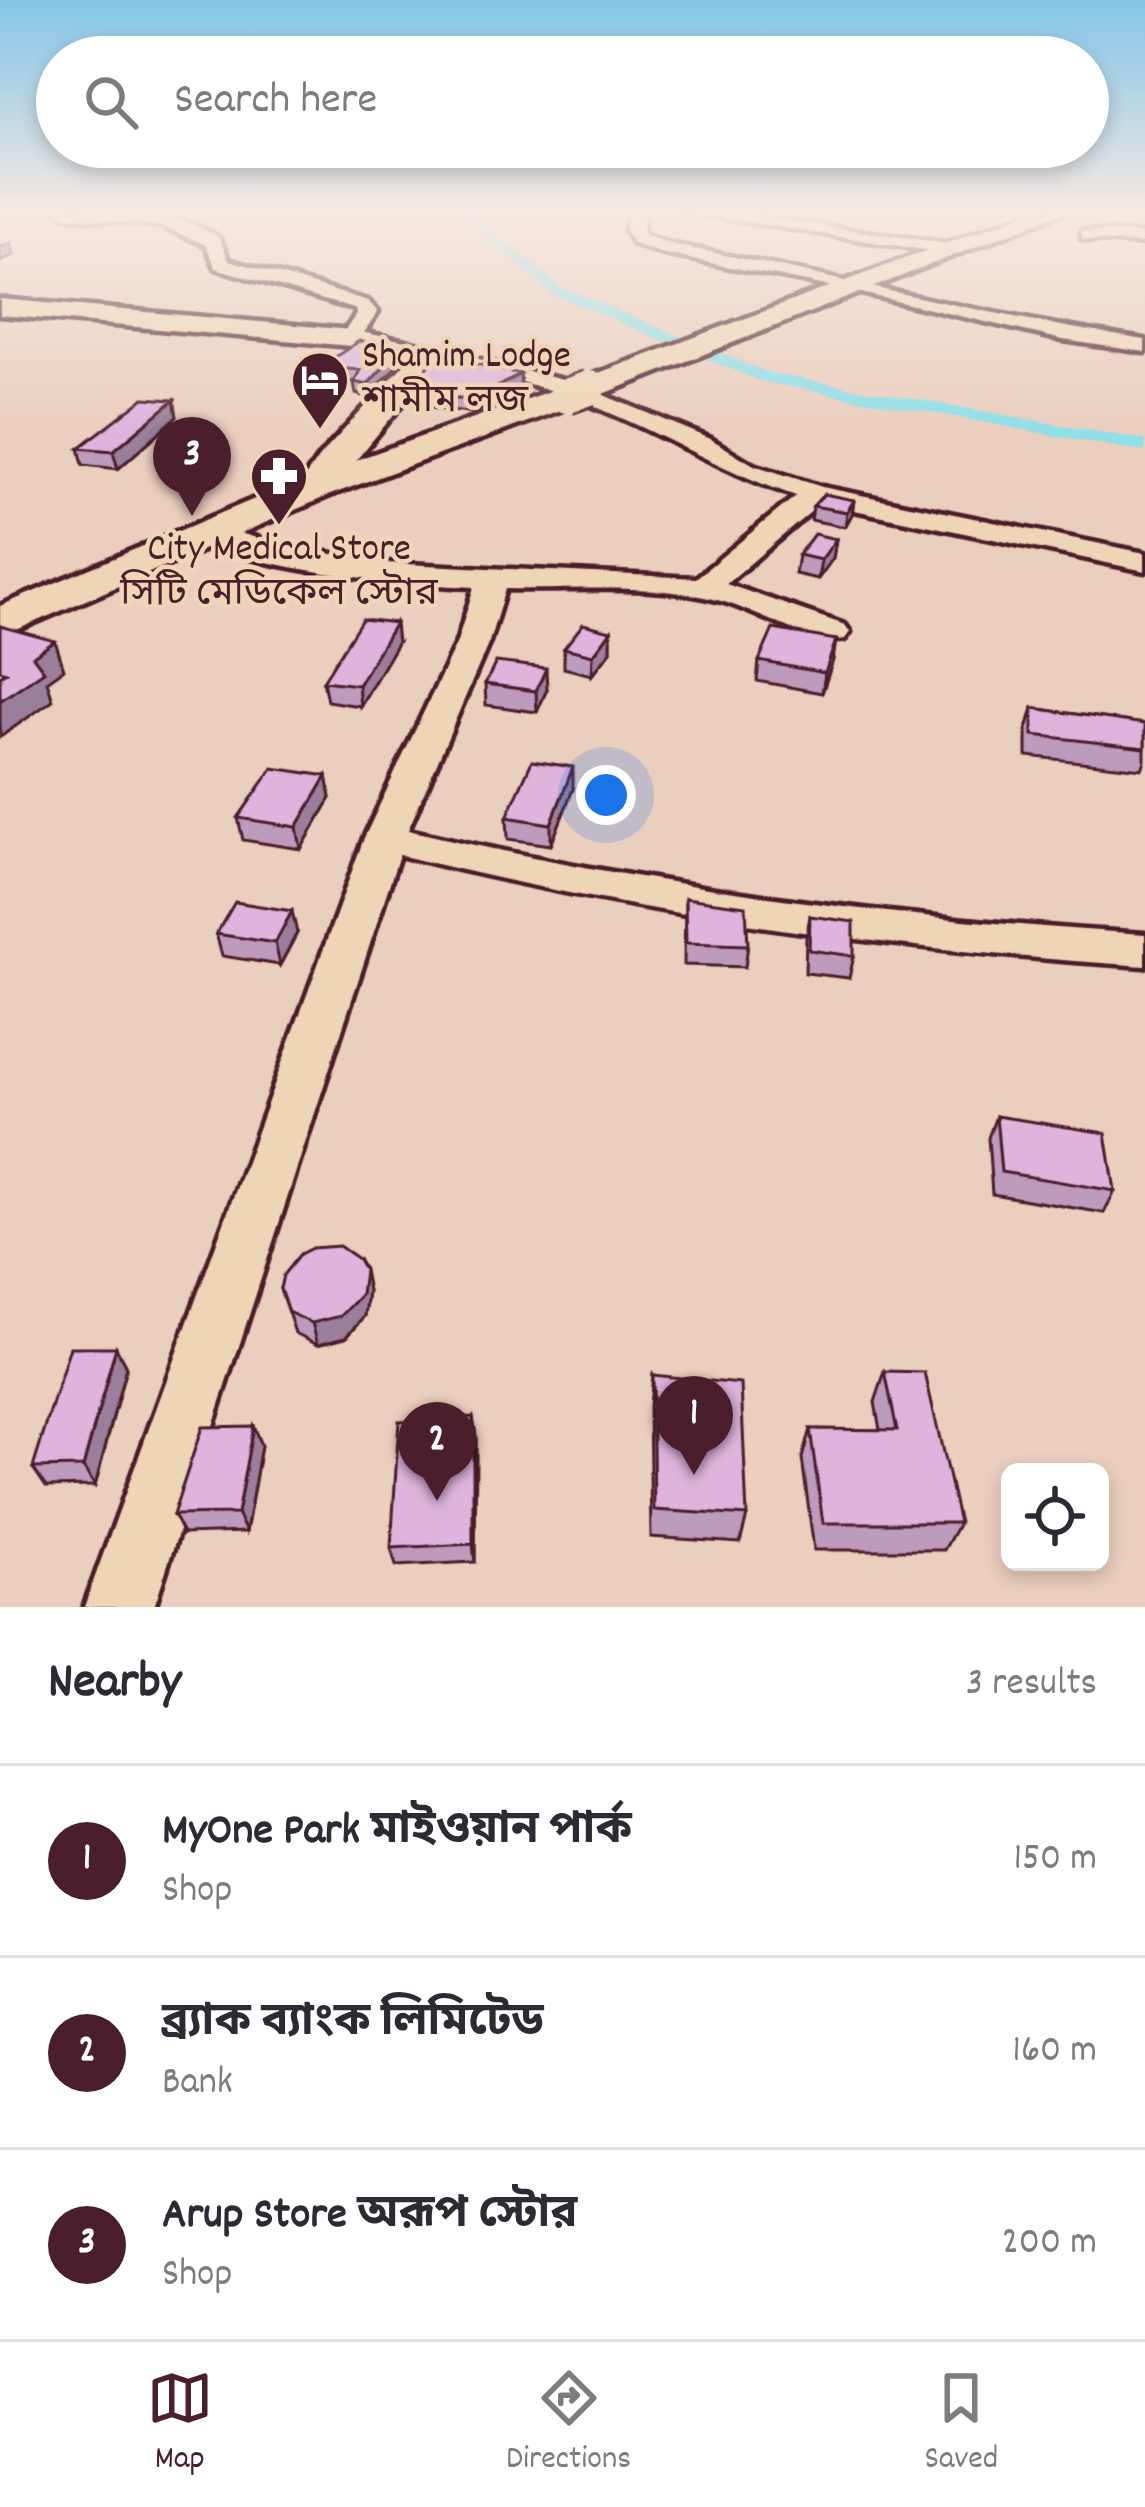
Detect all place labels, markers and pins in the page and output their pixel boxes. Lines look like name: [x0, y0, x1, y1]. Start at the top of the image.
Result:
place label: Shamim Lodge শামীম লজ: [361, 331, 571, 431]
hotel icon: Shamim Lodge শামীম লজ: [289, 349, 351, 431]
pin: 3: [153, 417, 231, 516]
pharmacy icon: City Medical Store সিটি মেডিকেল স্টোর: [248, 445, 310, 527]
place label: City Medical Store সিটি মেডিকেল স্টোর: [119, 524, 438, 624]
pin: 1: [655, 1376, 733, 1475]
pin: 2: [398, 1402, 476, 1501]

